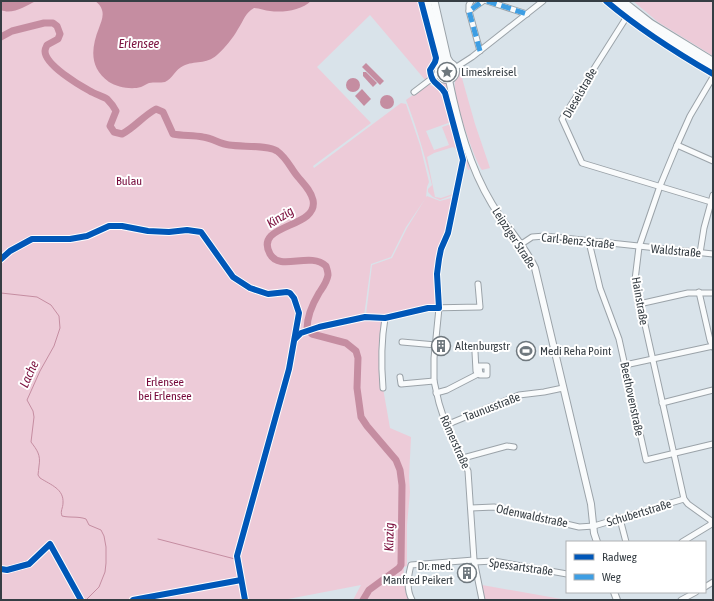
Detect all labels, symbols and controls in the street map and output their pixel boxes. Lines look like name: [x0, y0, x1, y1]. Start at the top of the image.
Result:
water label: Erlensee: [119, 36, 160, 51]
place icon: Limeskreisel: [436, 61, 458, 83]
place label: Limeskreisel: [461, 65, 517, 79]
street label: Dieselstraße: [560, 65, 600, 121]
park label: Bulau: [116, 174, 142, 188]
water label: Kinzig: [264, 203, 296, 231]
street label: Leipziger Straße: [489, 205, 539, 271]
street label: Carl-Benz-Straße: [541, 230, 615, 252]
street label: Waldstraße: [650, 242, 702, 260]
street label: Hainstraße: [629, 276, 651, 326]
building icon: Altenburgstr: [430, 335, 452, 357]
place label: Altenburgstr: [455, 339, 510, 353]
sports icon: Medi Reha Point: [515, 340, 537, 362]
place label: Medi Reha Point: [540, 344, 612, 358]
water label: Lache: [16, 358, 42, 390]
street label: Beethovenstraße: [617, 361, 647, 437]
park label: Erlensee bei Erlensee: [138, 375, 192, 403]
street label: Taunusstraße: [462, 390, 522, 424]
street label: Römerstraße: [437, 413, 473, 471]
street label: Schubertstraße: [605, 497, 673, 529]
street label: Odenwaldstraße: [495, 502, 569, 530]
water label: Kinzig: [381, 522, 397, 552]
legend: [566, 541, 706, 593]
text: Radweg: [602, 550, 638, 564]
street label: Spessartstraße: [488, 556, 554, 578]
place label: Dr. med. Manfred Peikert: [383, 559, 454, 587]
building icon: Dr. med. Manfred Peikert: [456, 562, 478, 584]
text: Weg: [602, 570, 622, 584]

